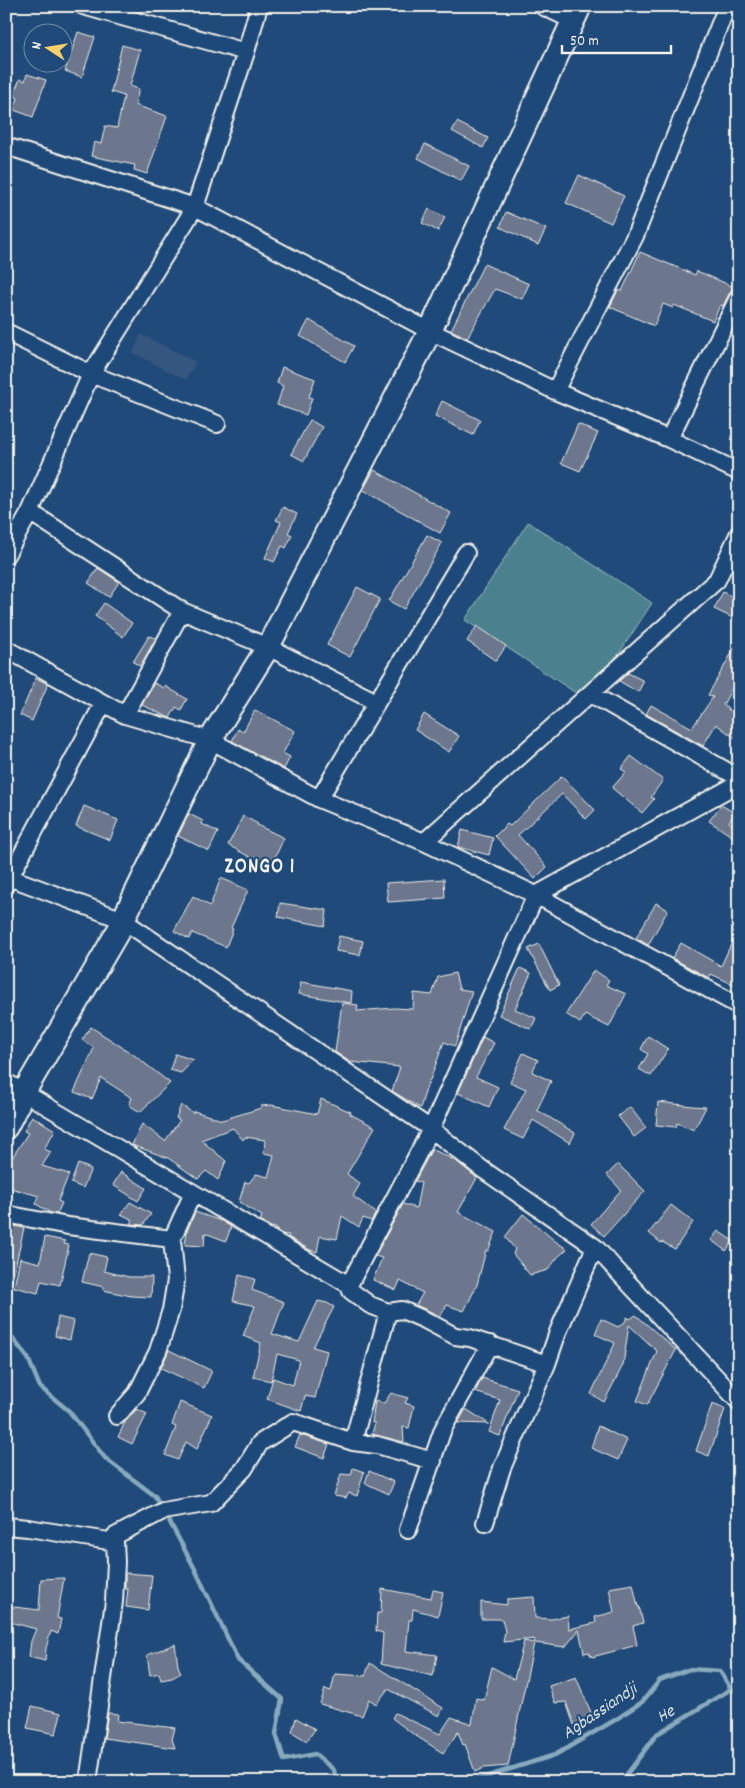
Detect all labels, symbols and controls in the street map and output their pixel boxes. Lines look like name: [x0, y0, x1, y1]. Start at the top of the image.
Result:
north arrow: [22, 22, 72, 72]
scale bar: [562, 22, 671, 54]
text: 50 m: [570, 31, 599, 53]
text: N: [27, 40, 48, 51]
district label: ZONGO 1: [225, 853, 295, 883]
water label: Agbassiandji: [558, 1676, 645, 1746]
water label: He: [653, 1699, 681, 1730]

